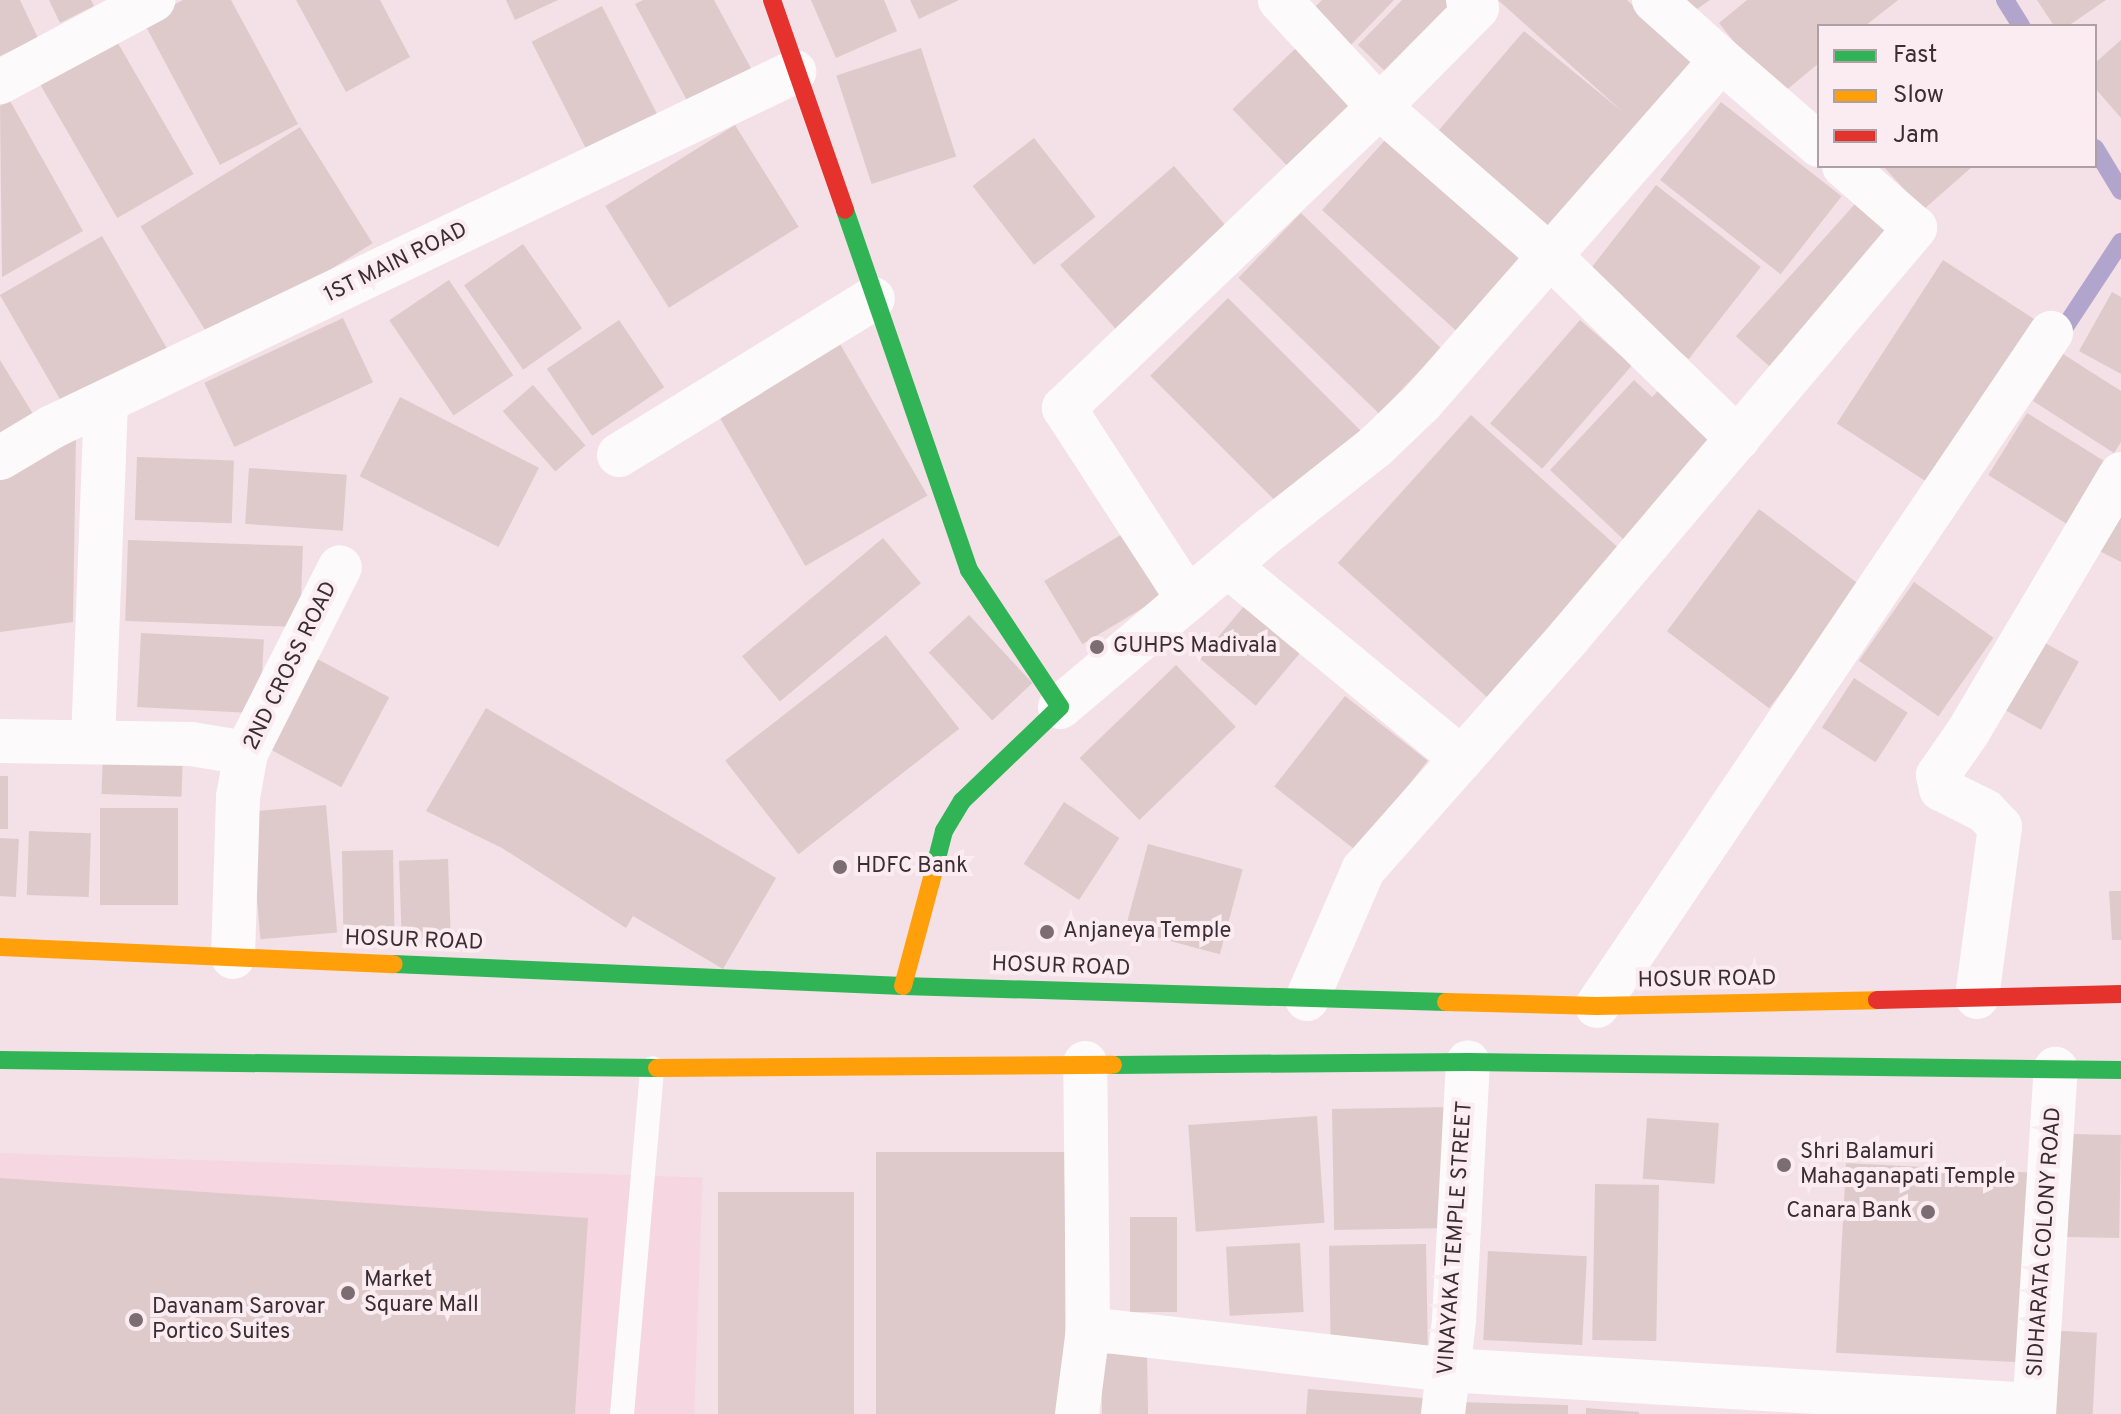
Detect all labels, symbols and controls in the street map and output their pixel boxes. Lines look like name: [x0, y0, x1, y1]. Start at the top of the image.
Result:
legend: [1817, 24, 2097, 168]
text: Fast: [1893, 41, 1937, 71]
text: Slow: [1893, 81, 1944, 111]
text: Jam: [1893, 121, 1939, 151]
street label: 1ST MAIN ROAD: [320, 217, 472, 309]
street label: 2ND CROSS ROAD: [239, 577, 343, 755]
place label: GUHPS Madivala: [1113, 634, 1277, 660]
marker: GUHPS Madivala: [1088, 638, 1106, 656]
place label: HDFC Bank: [856, 854, 968, 880]
marker: HDFC Bank: [831, 858, 849, 876]
place label: Anjaneya Temple: [1063, 919, 1232, 945]
marker: Anjaneya Temple: [1038, 923, 1056, 941]
street label: HOSUR ROAD: [344, 925, 484, 957]
street label: HOSUR ROAD: [991, 951, 1131, 983]
street label: HOSUR ROAD: [1637, 966, 1777, 994]
street label: VINAYAKA TEMPLE STREET: [1433, 1099, 1479, 1377]
street label: SIDHARATA COLONY ROAD: [2022, 1105, 2068, 1379]
place label: Shri Balamuri Mahaganapati Temple: [1800, 1139, 2016, 1190]
marker: Shri Balamuri Mahaganapati Temple: [1775, 1156, 1793, 1174]
place label: Canara Bank: [1786, 1199, 1912, 1225]
marker: Canara Bank: [1919, 1203, 1937, 1221]
place label: Market Square Mall: [364, 1267, 479, 1318]
marker: Market Square Mall: [339, 1284, 357, 1302]
place label: Davanam Sarovar Portico Suites: [152, 1294, 325, 1346]
marker: Davanam Sarovar Portico Suites: [127, 1311, 145, 1329]

